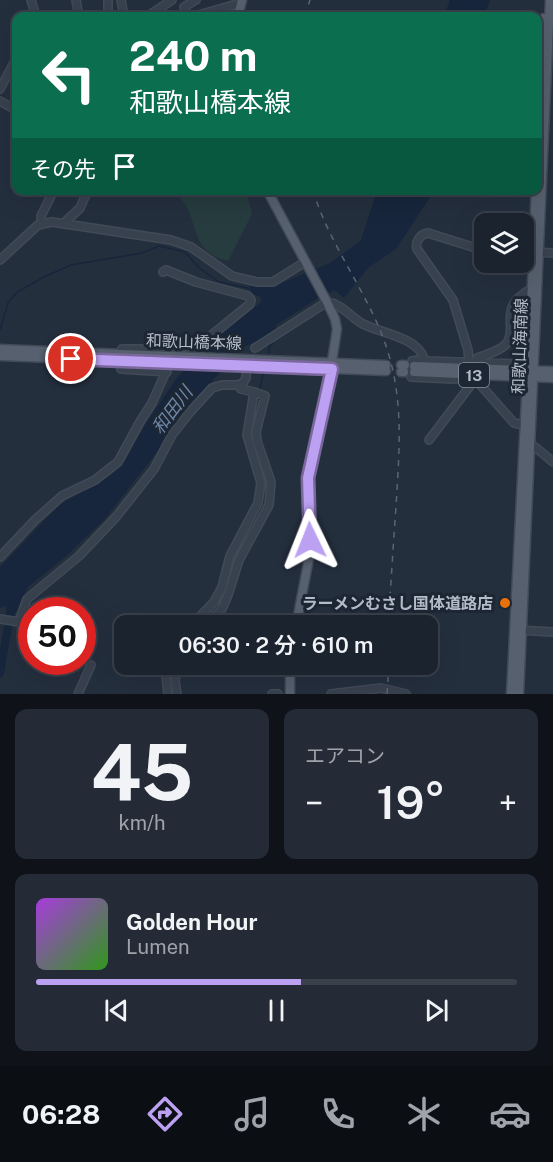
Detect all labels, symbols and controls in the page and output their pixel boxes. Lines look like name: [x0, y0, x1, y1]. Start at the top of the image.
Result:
text: 240 m: [129, 31, 257, 80]
icon: left: [30, 36, 108, 114]
text: 和歌山橋本線: [129, 86, 291, 118]
icon: arrive: [108, 150, 141, 183]
text: その先: [30, 156, 96, 182]
map controls: [474, 213, 534, 273]
button: layers: [474, 213, 534, 273]
street label: 和歌山海南線: [509, 298, 531, 394]
street label: 和歌山橋本線: [146, 331, 242, 353]
pin: [45, 333, 96, 384]
icon: arrive: [54, 342, 87, 375]
road number: 13: [459, 363, 489, 387]
water label: 和田川: [147, 381, 198, 438]
position arrow: [278, 508, 342, 572]
place label: ラーメンむさし国体道路店: [302, 594, 493, 613]
marker: ラーメンむさし国体道路店: [498, 596, 512, 610]
speed limit sign: 50: [18, 597, 96, 675]
text: 06:30 · 2 分 · 610 m: [178, 632, 374, 658]
text: 45: [91, 726, 193, 818]
text: エアコン: [305, 744, 385, 768]
text: 19°: [377, 776, 445, 829]
text: −: [305, 784, 323, 822]
text: +: [499, 784, 517, 822]
text: km/h: [118, 811, 166, 835]
text: Golden Hour: [126, 909, 257, 935]
text: Lumen: [126, 935, 190, 959]
icon: previous: [100, 994, 133, 1027]
icon: pause: [260, 994, 293, 1027]
icon: next: [420, 994, 453, 1027]
icon: directions: [144, 1093, 186, 1135]
icon: music: [231, 1093, 273, 1135]
icon: phone: [317, 1093, 359, 1135]
icon: climate: [403, 1093, 445, 1135]
icon: car: [489, 1093, 531, 1135]
text: 06:28: [22, 1098, 100, 1130]

